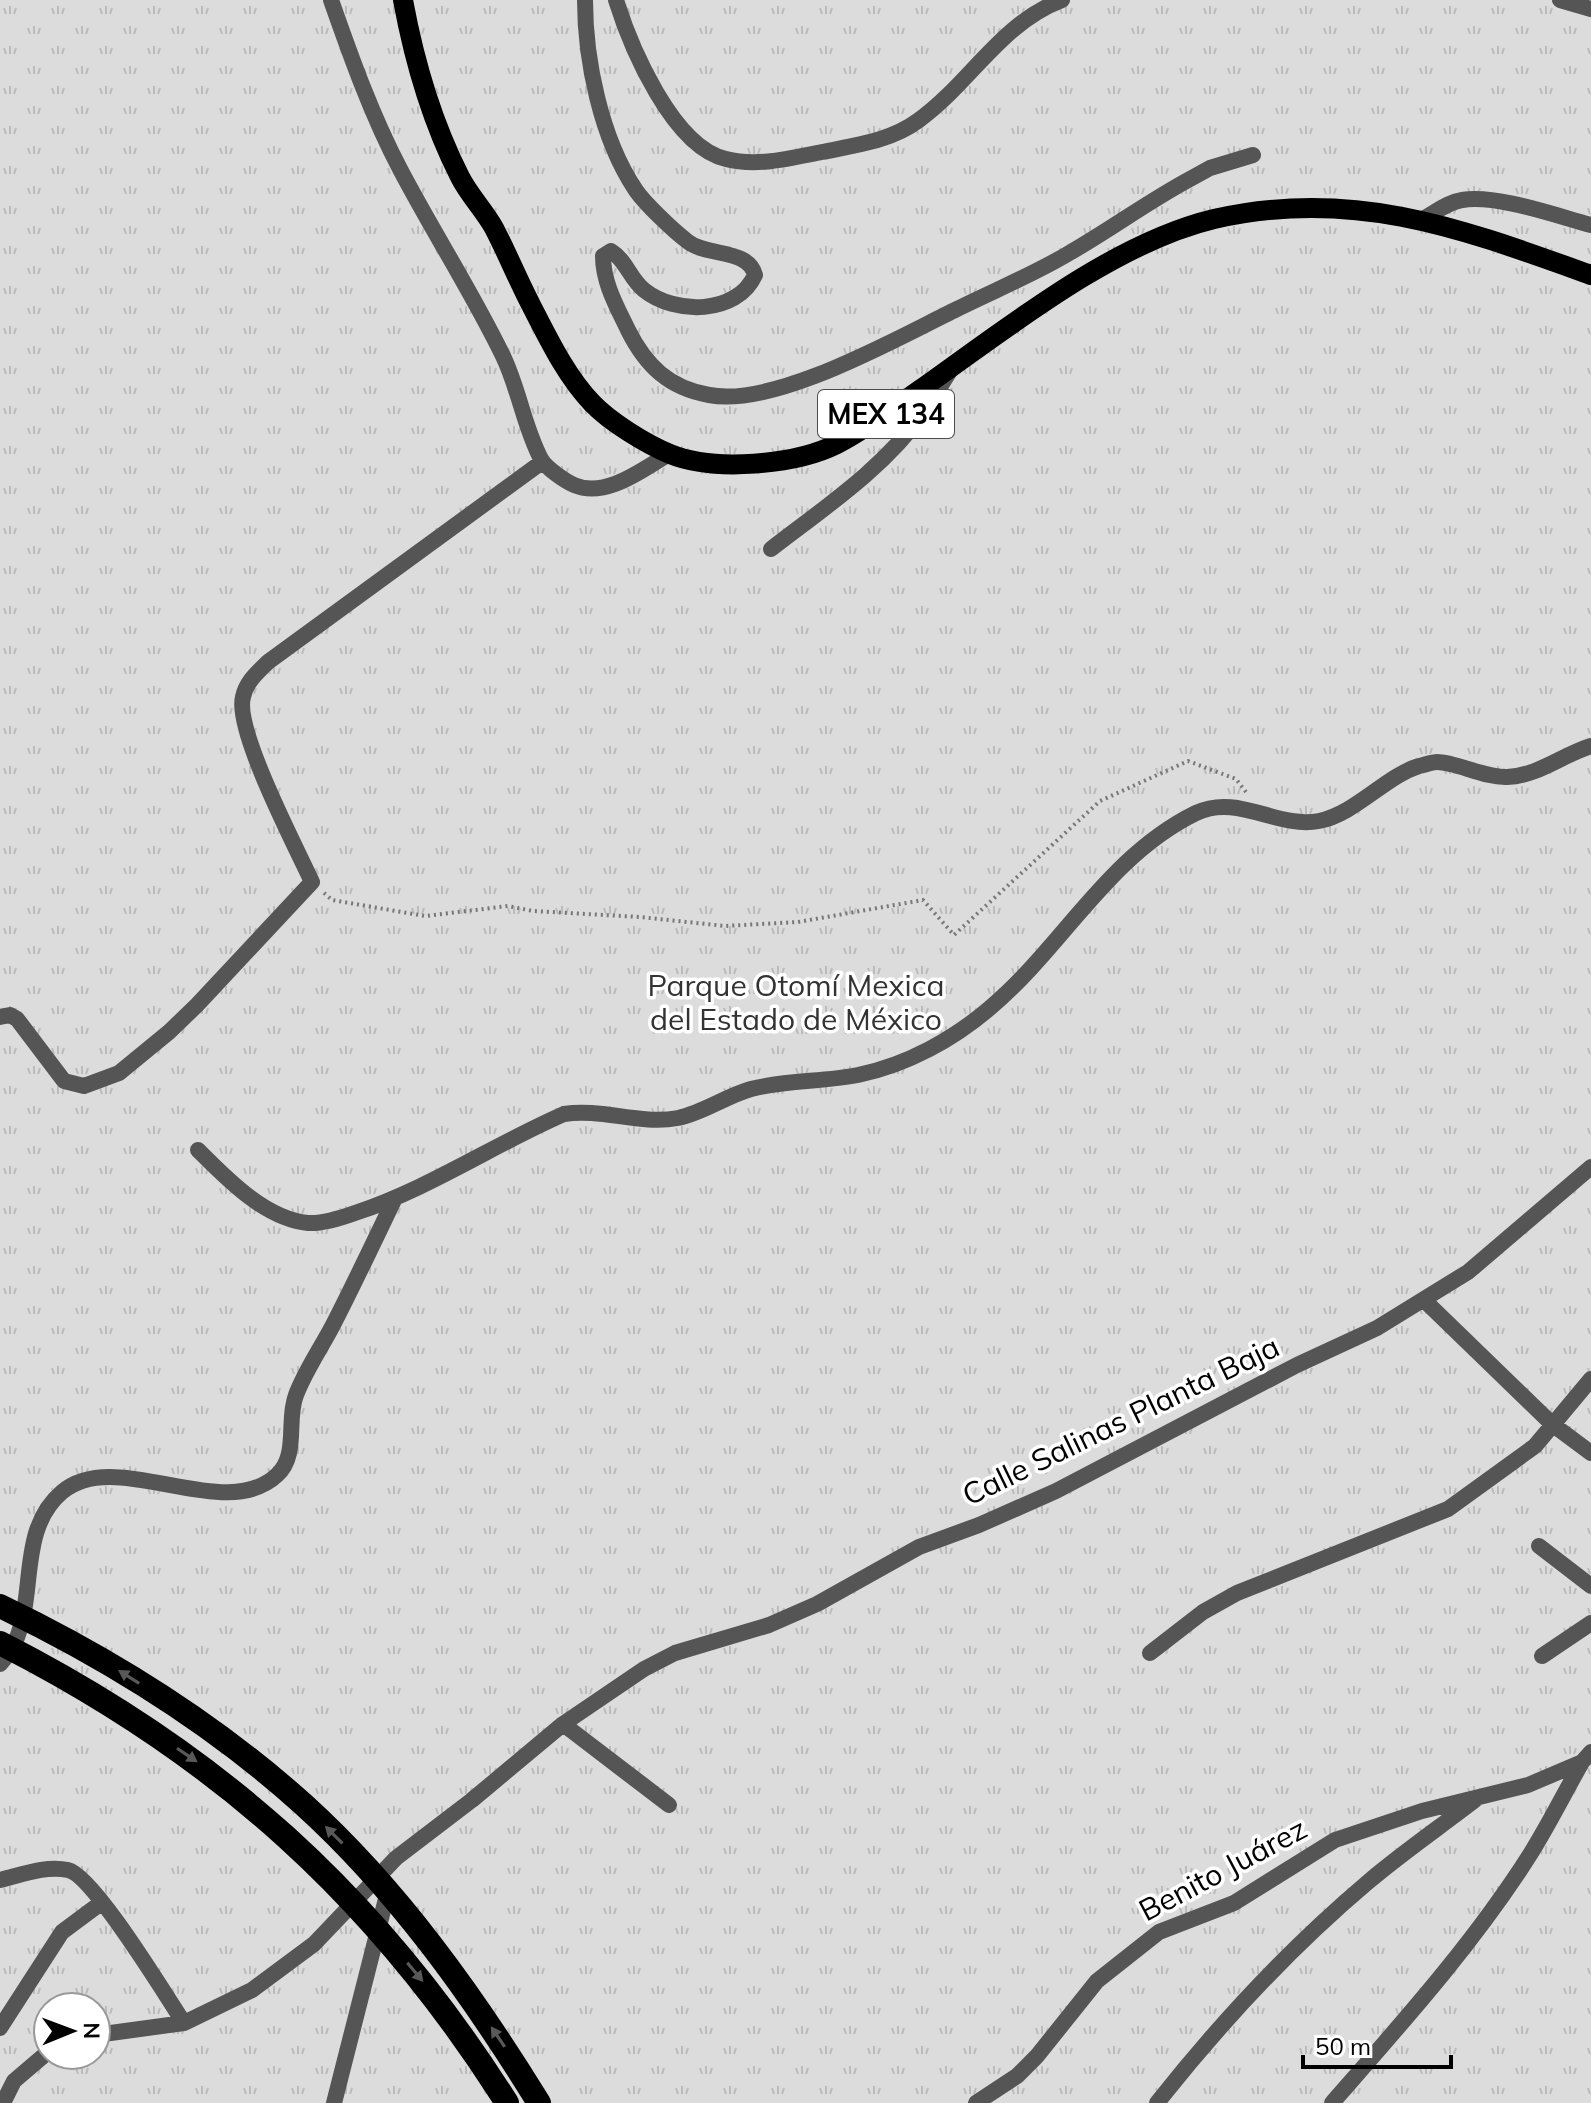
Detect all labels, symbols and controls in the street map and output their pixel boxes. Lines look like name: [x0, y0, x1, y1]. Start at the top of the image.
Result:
road number: MEX 134: [818, 390, 954, 438]
park label: Parque Otomí Mexica del Estado de México: [648, 966, 944, 1038]
street label: Calle Salinas Planta Baja: [956, 1327, 1285, 1513]
one-way arrow: [118, 1671, 140, 1685]
one-way arrow: [176, 1747, 197, 1762]
street label: Benito Juárez: [1132, 1809, 1313, 1929]
one-way arrow: [325, 1826, 344, 1845]
one-way arrow: [406, 1962, 423, 1982]
north arrow: [32, 1991, 112, 2071]
scale bar: [1303, 2019, 1451, 2069]
text: N: [78, 2022, 106, 2039]
one-way arrow: [491, 2026, 505, 2048]
text: 50 m: [1315, 2031, 1371, 2061]

